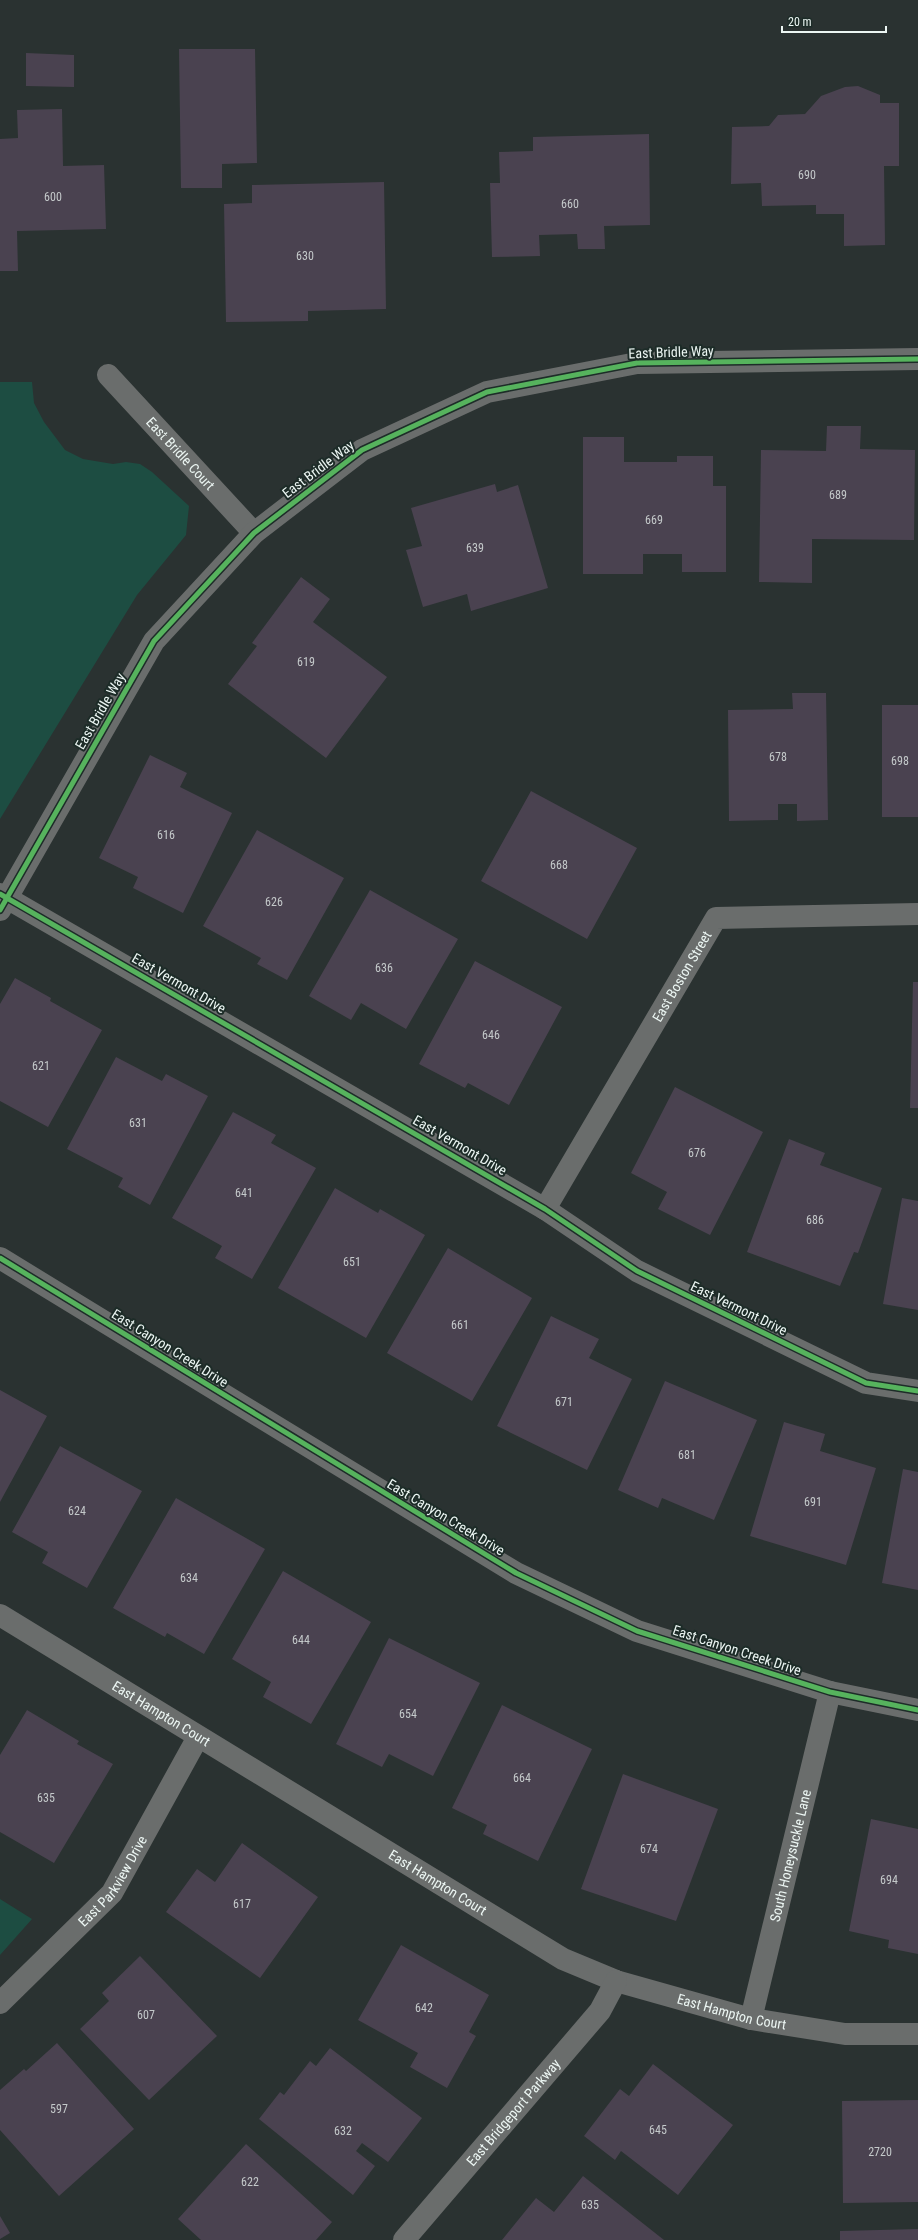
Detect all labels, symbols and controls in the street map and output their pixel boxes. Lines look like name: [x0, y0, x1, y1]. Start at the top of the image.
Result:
scale bar: [782, 8, 886, 34]
text: 20 m: [788, 15, 812, 29]
house number: 690: [798, 168, 816, 182]
house number: 600: [44, 190, 62, 204]
house number: 660: [561, 197, 579, 211]
house number: 630: [296, 249, 314, 263]
street label: East Bridle Way: [628, 343, 714, 361]
street label: East Bridle Court: [143, 414, 218, 493]
street label: East Bridle Way: [279, 437, 357, 501]
house number: 689: [829, 488, 847, 502]
house number: 669: [645, 513, 663, 527]
house number: 639: [466, 541, 484, 555]
house number: 619: [297, 655, 315, 669]
street label: East Bridle Way: [72, 670, 128, 752]
house number: 678: [769, 750, 787, 764]
house number: 698: [891, 754, 909, 768]
house number: 616: [157, 828, 175, 842]
house number: 668: [550, 858, 568, 872]
house number: 626: [265, 895, 283, 909]
street label: East Boston Street: [649, 928, 715, 1024]
street label: East Vermont Drive: [129, 950, 229, 1016]
house number: 636: [375, 961, 393, 975]
house number: 646: [482, 1028, 500, 1042]
house number: 621: [32, 1059, 50, 1073]
street label: East Vermont Drive: [410, 1112, 510, 1178]
house number: 631: [129, 1116, 147, 1130]
house number: 676: [688, 1146, 706, 1160]
house number: 641: [235, 1186, 253, 1200]
house number: 686: [806, 1213, 824, 1227]
house number: 651: [343, 1255, 361, 1269]
street label: East Vermont Drive: [688, 1278, 790, 1338]
street label: East Canyon Creek Drive: [109, 1306, 232, 1391]
house number: 661: [451, 1318, 469, 1332]
house number: 671: [555, 1395, 573, 1409]
house number: 681: [678, 1448, 696, 1462]
street label: East Canyon Creek Drive: [384, 1476, 508, 1559]
house number: 691: [804, 1495, 822, 1509]
house number: 624: [68, 1504, 86, 1518]
house number: 634: [180, 1571, 198, 1585]
street label: East Canyon Creek Drive: [671, 1622, 804, 1678]
house number: 644: [292, 1633, 310, 1647]
street label: East Hampton Court: [109, 1678, 213, 1750]
house number: 654: [399, 1707, 417, 1721]
house number: 664: [513, 1771, 531, 1785]
street label: South Honeysuckle Lane: [767, 1787, 814, 1924]
house number: 635: [37, 1791, 55, 1805]
street label: East Parkview Drive: [75, 1832, 150, 1930]
house number: 674: [640, 1842, 658, 1856]
street label: East Hampton Court: [386, 1846, 490, 1918]
house number: 694: [880, 1873, 898, 1887]
house number: 617: [233, 1897, 251, 1911]
street label: East Hampton Court: [675, 1991, 787, 2032]
house number: 642: [415, 2001, 433, 2015]
house number: 607: [137, 2008, 155, 2022]
street label: East Bridgeport Parkway: [463, 2056, 563, 2169]
house number: 597: [50, 2102, 68, 2116]
house number: 645: [649, 2123, 667, 2137]
house number: 632: [334, 2124, 352, 2138]
house number: 2720: [868, 2145, 892, 2159]
house number: 622: [241, 2175, 259, 2189]
house number: 635: [581, 2198, 599, 2212]

